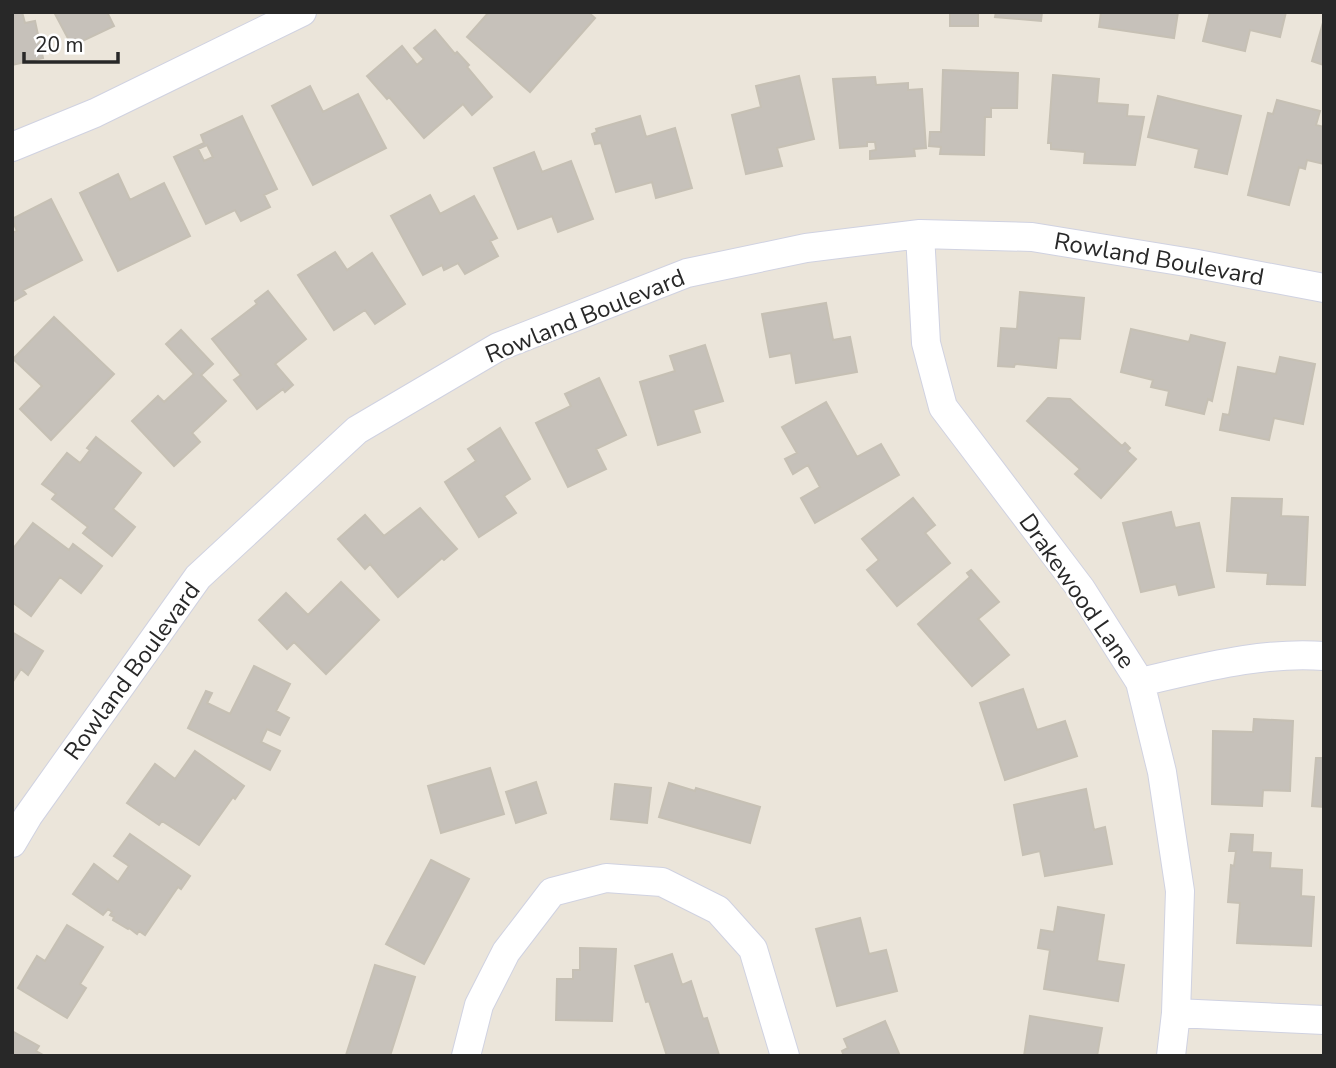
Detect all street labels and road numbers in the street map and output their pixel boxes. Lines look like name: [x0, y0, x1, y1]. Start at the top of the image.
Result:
street label: Rowland Boulevard: [1052, 225, 1266, 293]
street label: Rowland Boulevard: [480, 261, 690, 371]
street label: Drakewood Lane: [1012, 507, 1142, 675]
street label: Rowland Boulevard: [57, 576, 207, 766]

